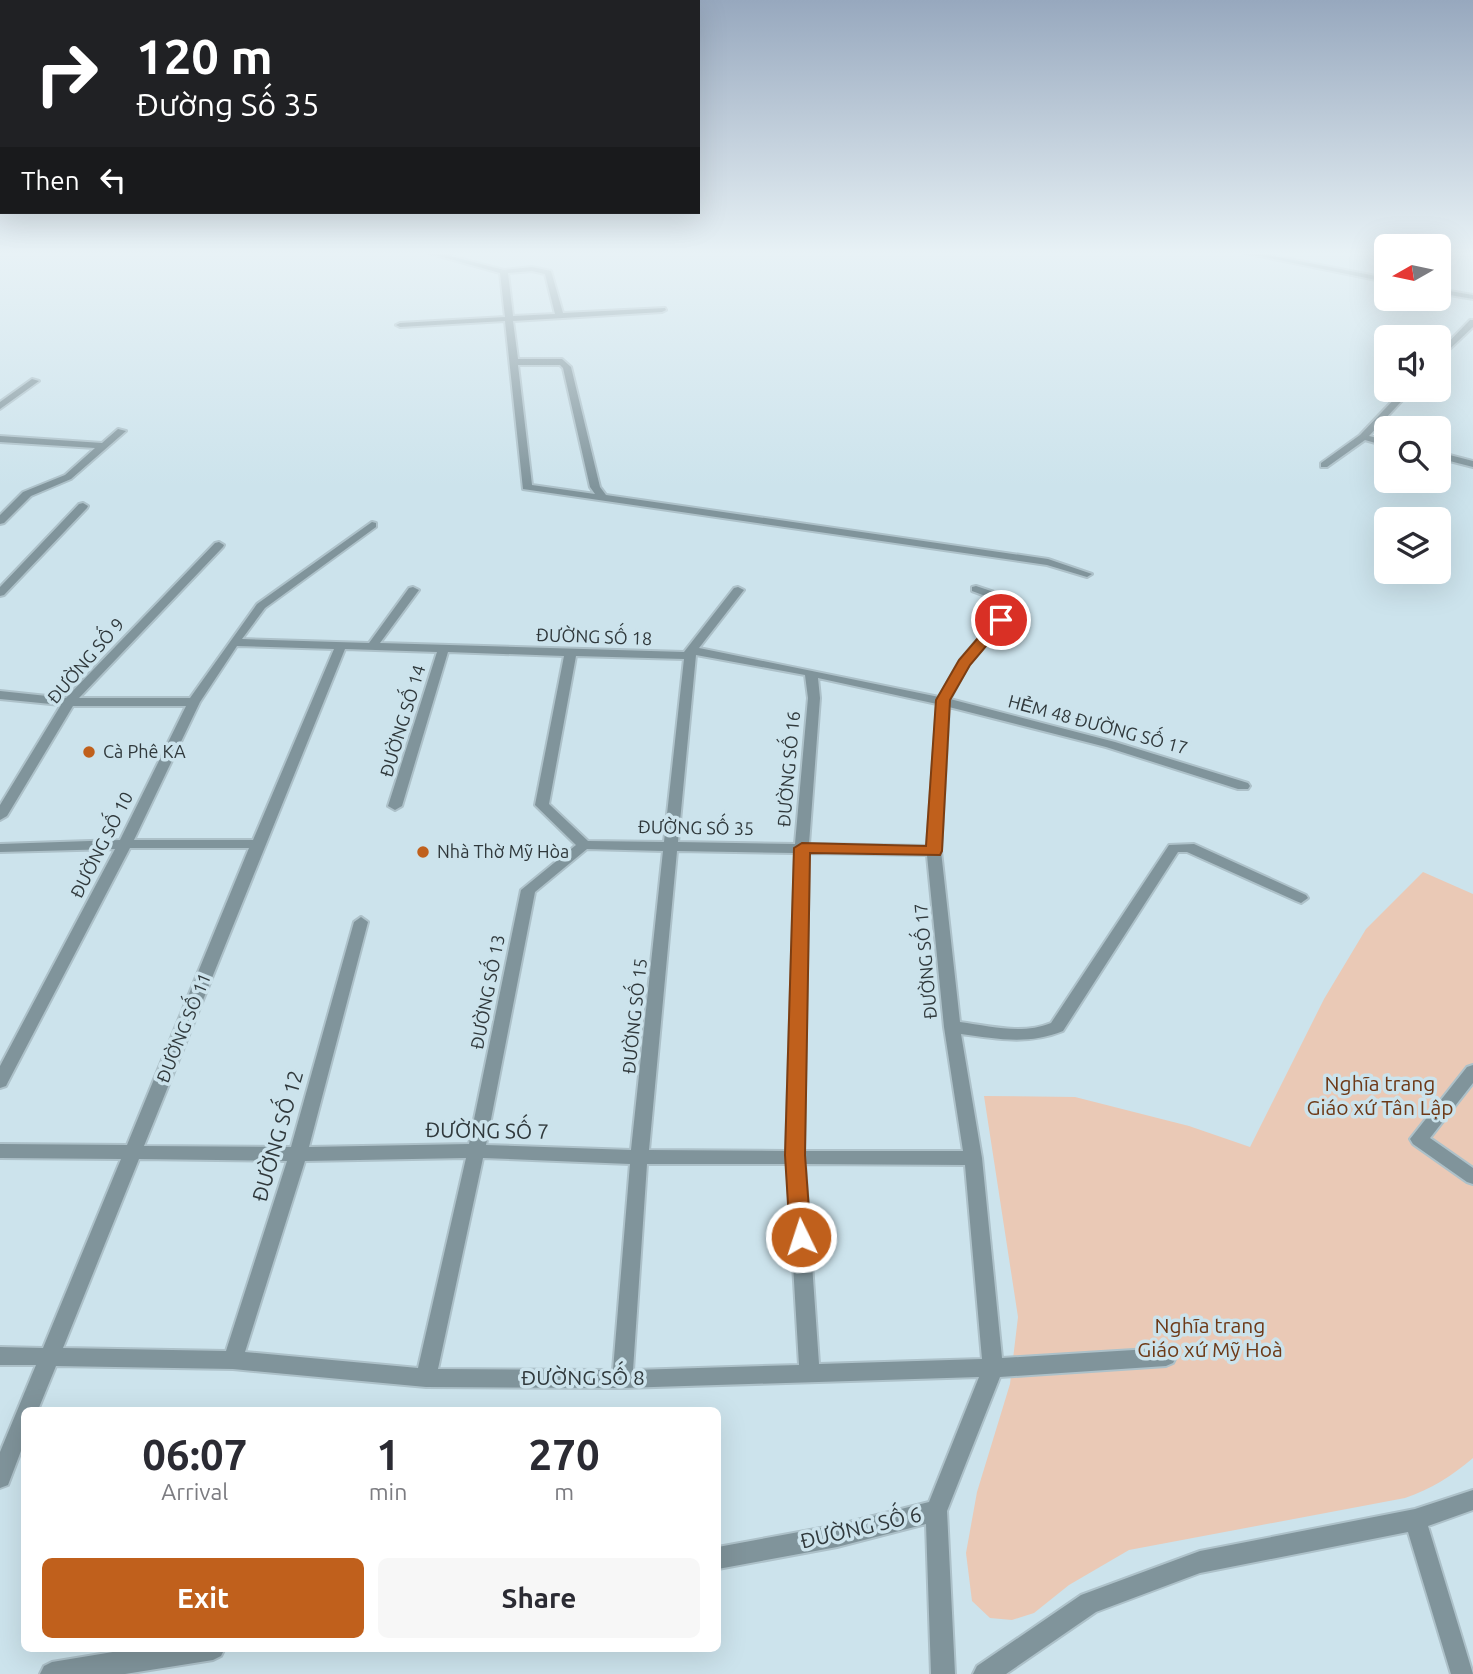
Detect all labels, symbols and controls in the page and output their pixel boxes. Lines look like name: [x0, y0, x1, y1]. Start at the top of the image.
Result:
icon: right: [21, 28, 112, 119]
text: 120 m: [136, 28, 273, 83]
text: Đường Số 35: [136, 86, 320, 122]
icon: left: [94, 161, 132, 199]
text: Then: [21, 166, 80, 195]
north arrow: [1374, 234, 1451, 312]
map controls: [1374, 234, 1451, 584]
button: sound: [1374, 325, 1451, 402]
button: search: [1374, 416, 1451, 493]
button: layers: [1374, 507, 1451, 584]
pin: [971, 590, 1031, 650]
icon: arrive: [982, 601, 1020, 639]
street label: ĐƯỜNG SỐ 9: [39, 610, 128, 707]
street label: ĐƯỜNG SỐ 18: [536, 619, 653, 648]
street label: ĐƯỜNG SỐ 14: [370, 661, 429, 779]
street label: HẺM 48 ĐƯỜNG SỐ 17: [1006, 685, 1192, 758]
street label: ĐƯỜNG SỐ 16: [768, 710, 803, 828]
place label: Cà Phê KA: [103, 741, 186, 761]
marker: Cà Phê KA: [81, 744, 97, 760]
street label: ĐƯỜNG SỐ 10: [61, 786, 136, 901]
street label: ĐƯỜNG SỐ 35: [638, 811, 754, 838]
place label: Nhà Thờ Mỹ Hòa: [437, 841, 569, 861]
marker: Nhà Thờ Mỹ Hòa: [415, 844, 431, 860]
street label: ĐƯỜNG SỐ 17: [905, 902, 940, 1020]
street label: ĐƯỜNG SỐ 13: [461, 932, 508, 1051]
street label: ĐƯỜNG SỐ 15: [613, 956, 650, 1075]
street label: ĐƯỜNG SỐ 11: [147, 968, 214, 1085]
street label: ĐƯỜNG SỐ 12: [242, 1066, 307, 1204]
park label: Nghĩa trang Giáo xứ Tân Lập: [1307, 1071, 1453, 1119]
street label: ĐƯỜNG SỐ 7: [425, 1112, 549, 1143]
position arrow: [764, 1200, 838, 1274]
park label: Nghĩa trang Giáo xứ Mỹ Hoà: [1137, 1313, 1283, 1361]
street label: ĐƯỜNG SỐ 8: [521, 1360, 645, 1389]
text: 06:07: [142, 1431, 247, 1478]
text: 1: [376, 1431, 400, 1478]
text: 270: [529, 1431, 600, 1478]
text: Arrival: [161, 1479, 228, 1504]
text: min: [369, 1479, 407, 1504]
text: m: [554, 1479, 574, 1504]
street label: ĐƯỜNG SỐ 6: [797, 1496, 924, 1553]
button: Exit: [42, 1558, 364, 1638]
button: Share: [378, 1558, 700, 1638]

